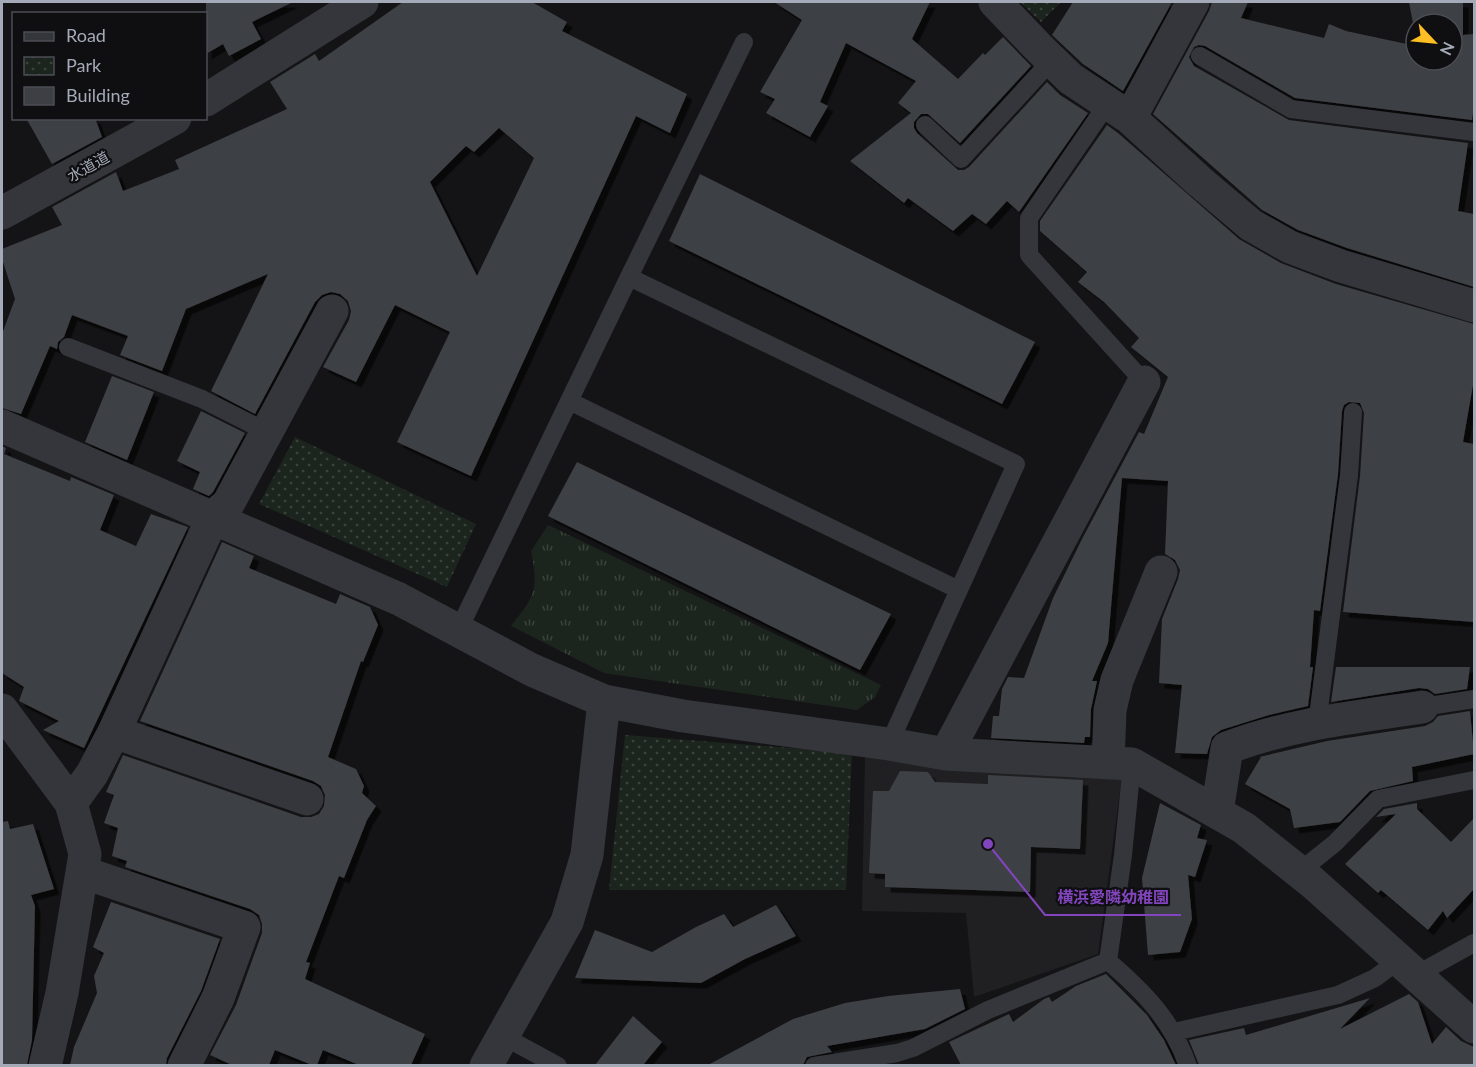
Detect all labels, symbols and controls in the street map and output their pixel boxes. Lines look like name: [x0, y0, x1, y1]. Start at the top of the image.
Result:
legend: [12, 12, 207, 120]
north arrow: [1404, 12, 1464, 72]
text: Road: [66, 24, 106, 46]
text: N: [1437, 39, 1459, 58]
text: Park: [66, 54, 102, 76]
text: Building: [66, 84, 130, 106]
street label: 水道道: [64, 147, 112, 185]
callout: 横浜愛隣幼稚園: [1045, 881, 1181, 915]
text: 横浜愛隣幼稚園: [1057, 887, 1169, 906]

